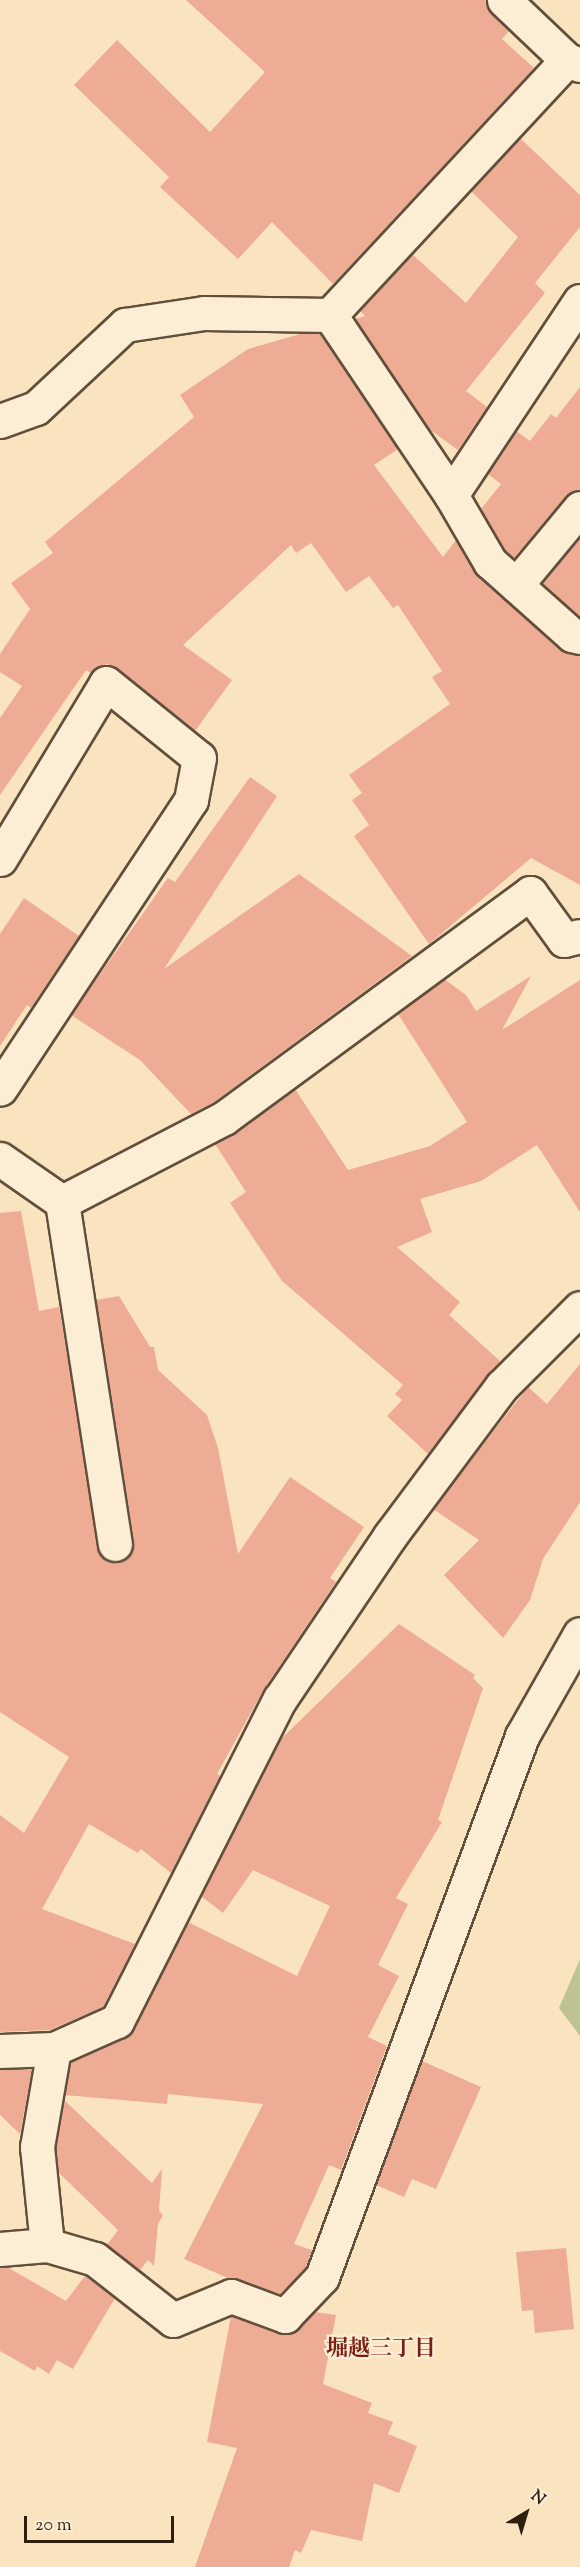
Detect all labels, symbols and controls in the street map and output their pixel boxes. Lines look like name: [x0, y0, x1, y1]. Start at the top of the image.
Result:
district label: 堀越三丁目: [326, 2338, 436, 2364]
north arrow: [496, 2483, 556, 2543]
text: N: [525, 2485, 550, 2511]
scale bar: [27, 2504, 177, 2542]
text: 20 m: [35, 2513, 72, 2539]

